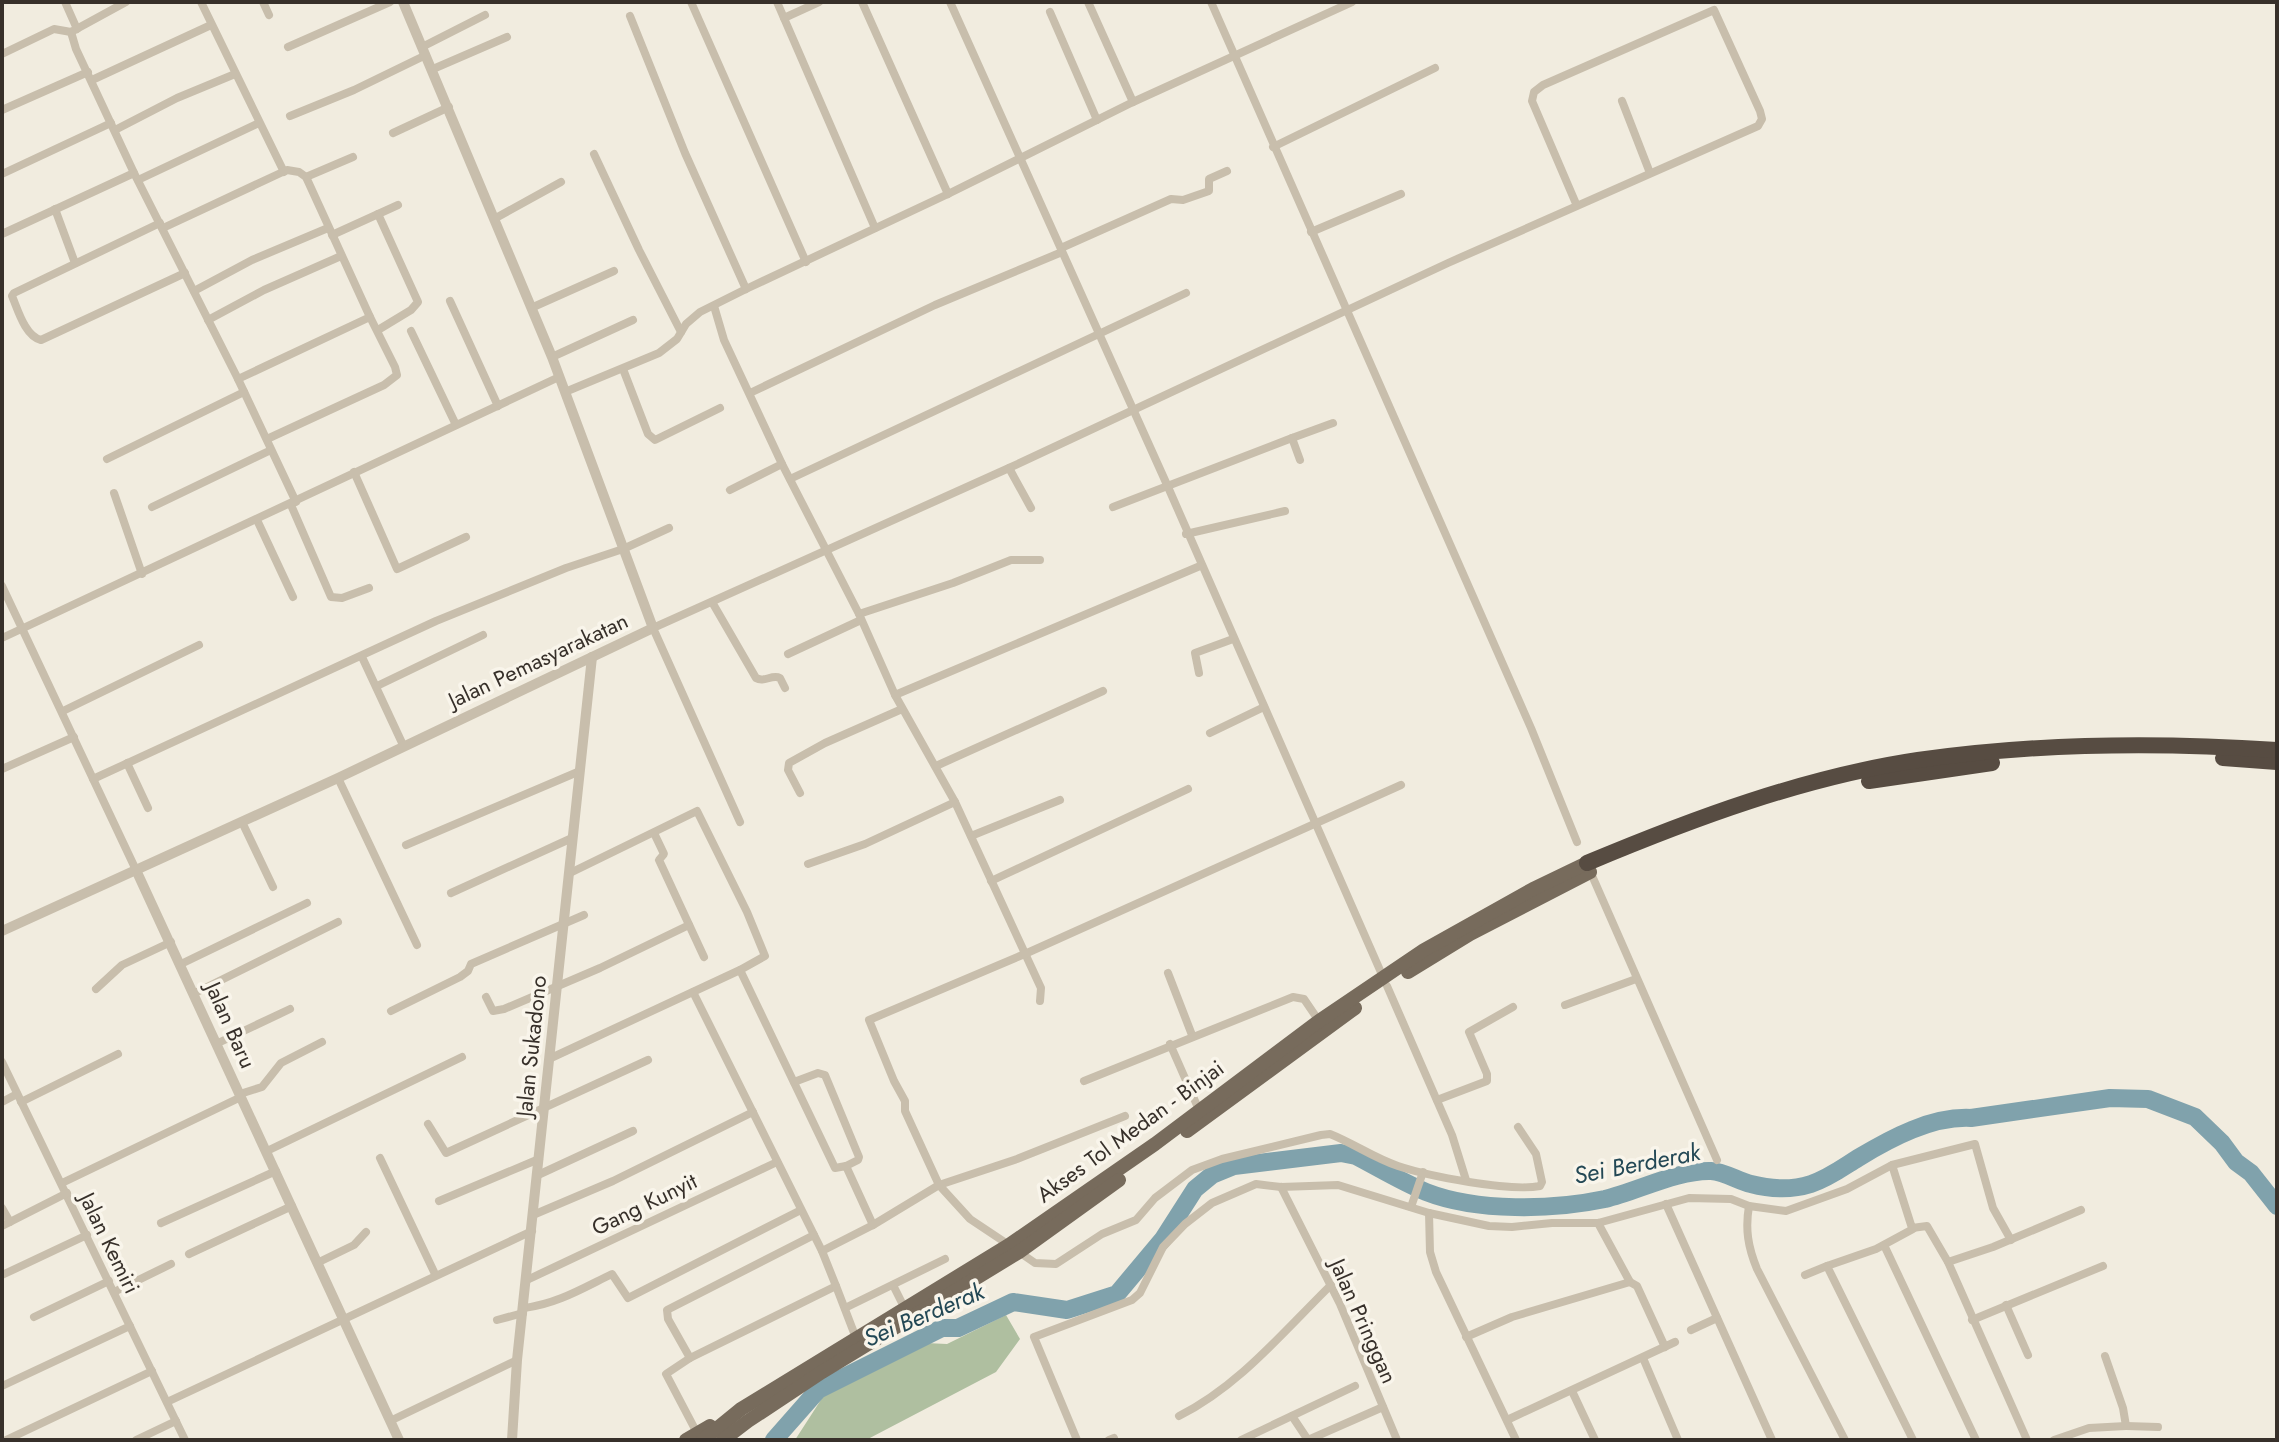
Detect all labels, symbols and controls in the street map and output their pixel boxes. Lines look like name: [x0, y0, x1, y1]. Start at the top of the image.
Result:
street label: Jalan Pemasyarakatan: [440, 604, 633, 717]
street label: Jalan Baru: [197, 974, 264, 1073]
street label: Jalan Sukadono: [507, 974, 554, 1121]
street label: Akses Tol Medan - Binjai: [1030, 1052, 1230, 1210]
water label: Sei Berderak: [1571, 1134, 1705, 1193]
street label: Gang Kunyit: [586, 1164, 703, 1243]
street label: Jalan Kemiri: [70, 1184, 148, 1299]
street label: Jalan Pringgan: [1321, 1251, 1406, 1388]
water label: Sei Berderak: [858, 1273, 991, 1356]

